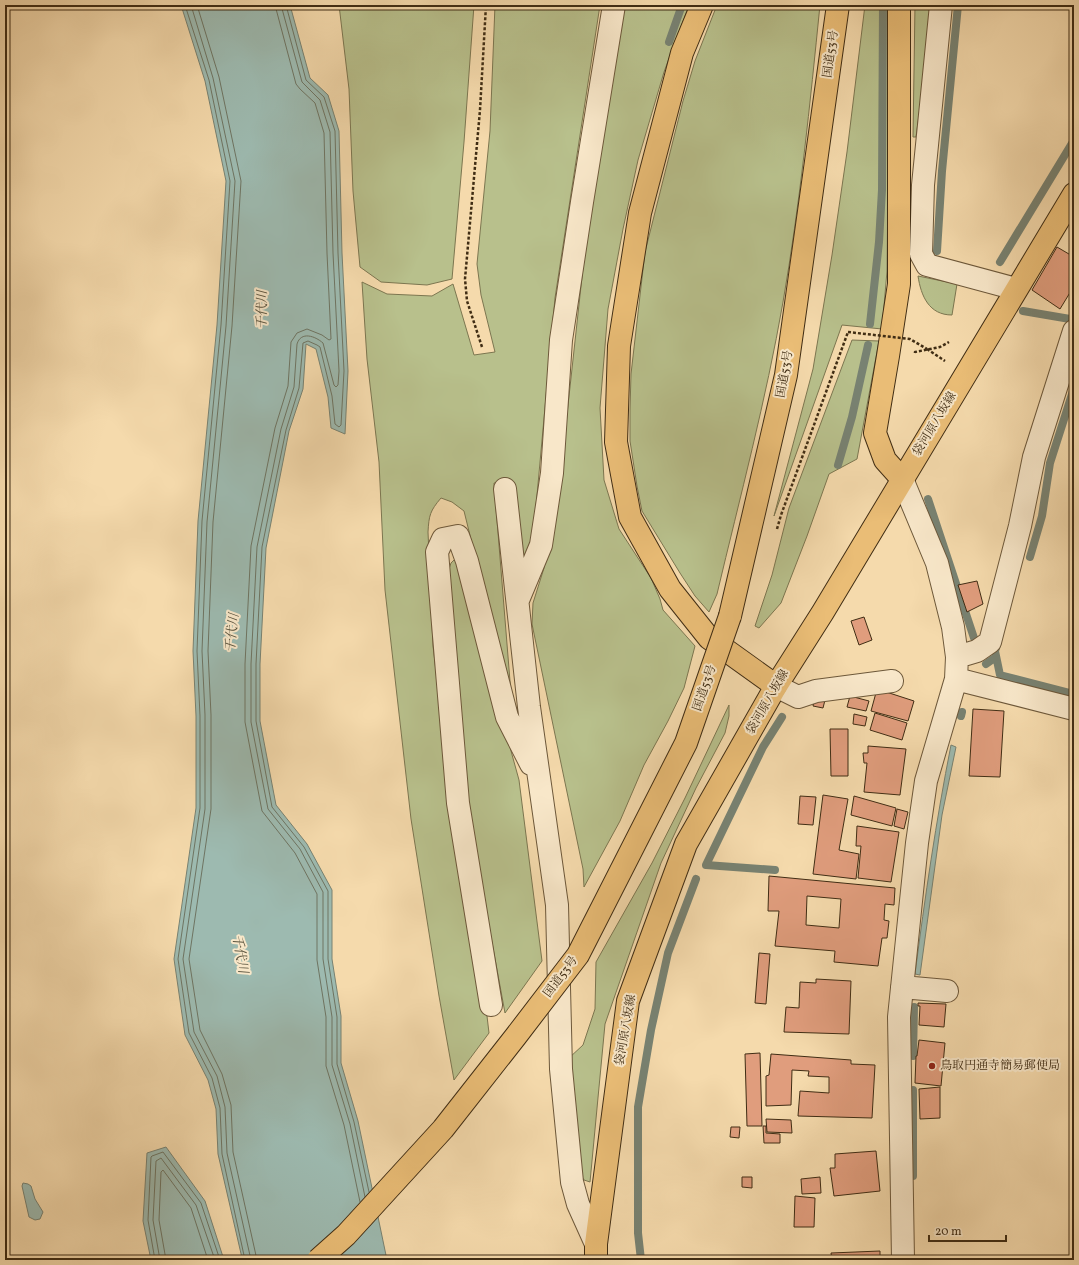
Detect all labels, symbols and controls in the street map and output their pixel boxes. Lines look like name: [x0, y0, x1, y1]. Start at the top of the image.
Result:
street label: 国道53号: [820, 29, 842, 79]
water label: 千代川: [254, 288, 272, 330]
street label: 国道53号: [773, 349, 797, 399]
street label: 袋河原八坂線: [910, 389, 960, 459]
water label: 千代川: [222, 611, 244, 653]
street label: 国道53号: [690, 663, 720, 713]
street label: 袋河原八坂線: [743, 667, 793, 737]
water label: 千代川: [227, 933, 252, 977]
street label: 国道53号: [540, 953, 582, 1001]
street label: 袋河原八坂線: [612, 993, 640, 1067]
place label: 鳥取円通寺簡易郵便局: [940, 1058, 1060, 1074]
marker: 鳥取円通寺簡易郵便局: [927, 1061, 937, 1071]
scale bar: [929, 1217, 1006, 1243]
text: 20 m: [935, 1224, 962, 1240]

